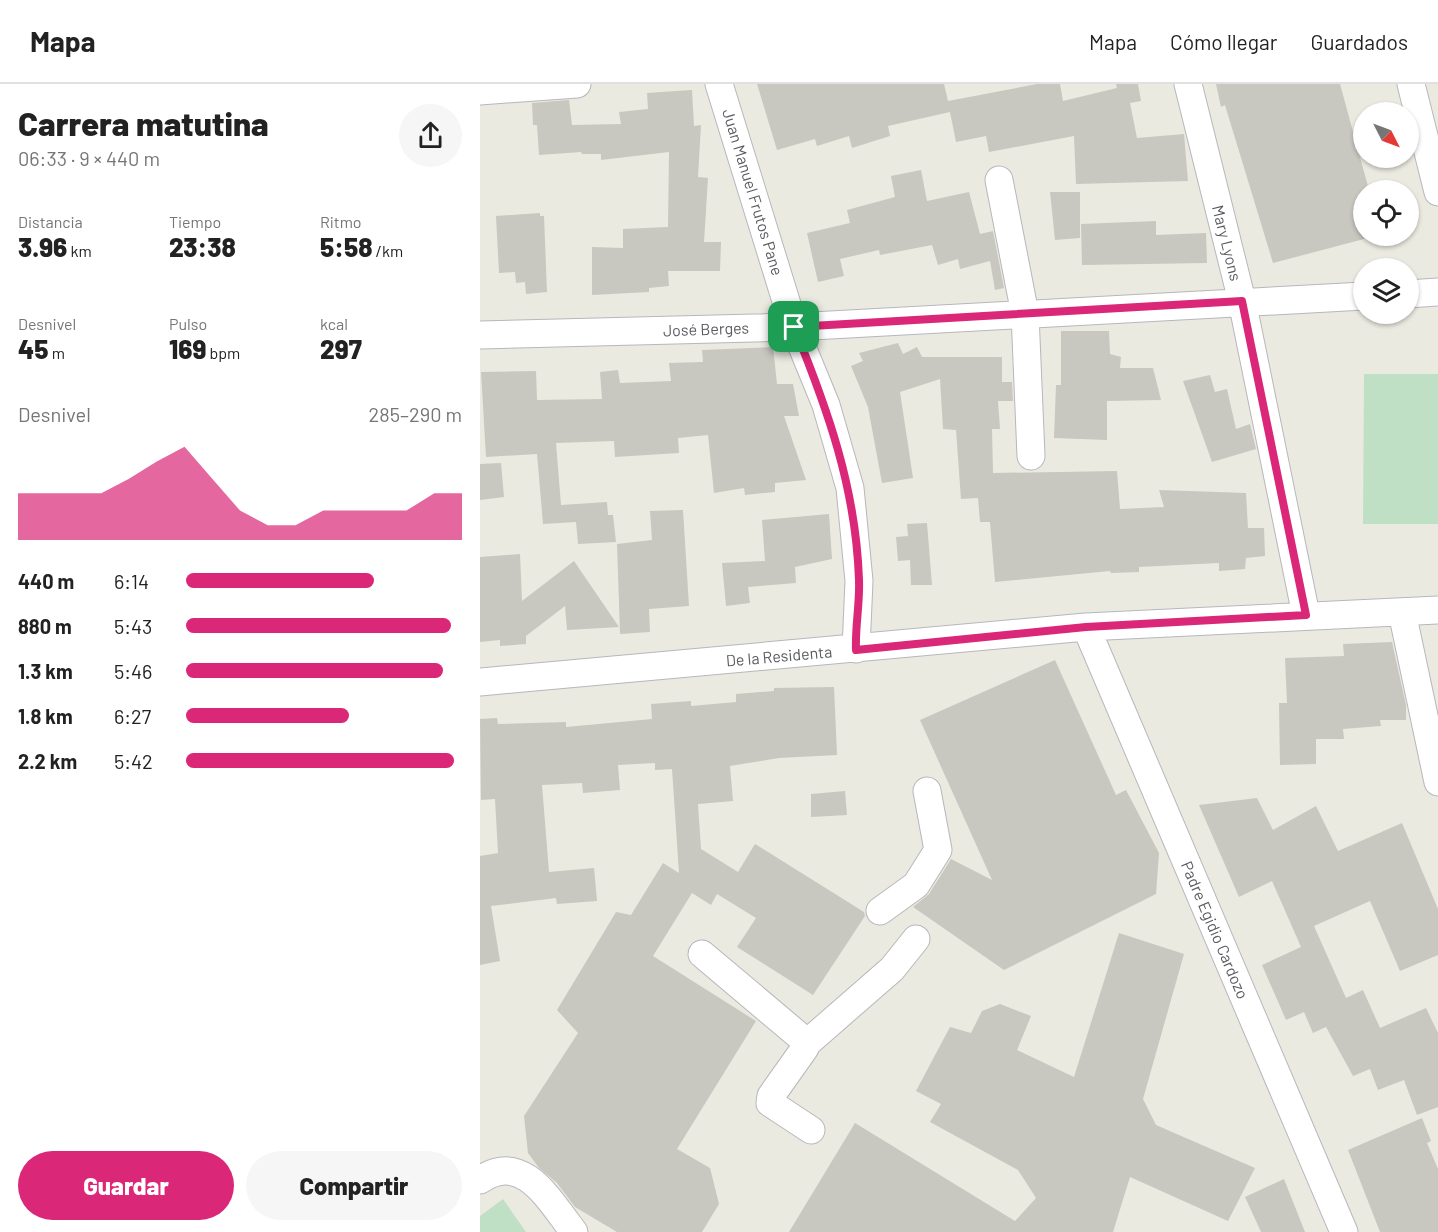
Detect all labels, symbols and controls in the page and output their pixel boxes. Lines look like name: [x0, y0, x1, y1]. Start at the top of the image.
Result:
text: Mapa: [30, 24, 96, 58]
text: Mapa: [1089, 29, 1137, 54]
text: Cómo llegar: [1170, 29, 1277, 54]
text: Guardados: [1310, 29, 1408, 54]
north arrow: [1353, 102, 1419, 168]
map controls: [1353, 102, 1419, 324]
text: Carrera matutina: [18, 103, 269, 143]
button: share: [399, 104, 462, 167]
street label: Juan Manuel Frutos Pane: [719, 106, 788, 277]
text: 06:33 · 9 × 440 m: [18, 146, 160, 170]
button: locate: [1353, 180, 1419, 246]
street label: Mary Lyons: [1209, 203, 1246, 283]
text: Distancia: [18, 212, 83, 231]
text: Tiempo: [169, 212, 221, 231]
text: Ritmo: [320, 212, 362, 231]
text: 3.96: [18, 231, 67, 262]
text: 23:38: [169, 231, 236, 262]
text: 5:58: [320, 231, 372, 262]
text: km: [67, 241, 92, 260]
text: /km: [372, 241, 403, 260]
button: layers: [1353, 258, 1419, 324]
pin: [768, 301, 819, 352]
icon: arrive: [777, 310, 810, 343]
text: Desnivel: [18, 314, 76, 333]
text: Pulso: [169, 314, 207, 333]
text: kcal: [320, 314, 348, 333]
street label: José Berges: [663, 318, 749, 339]
text: 45: [18, 333, 48, 364]
text: 169: [169, 333, 206, 364]
text: 297: [320, 333, 362, 364]
text: m: [48, 343, 65, 362]
text: bpm: [206, 343, 240, 362]
text: Desnivel: [18, 402, 91, 426]
text: 285–290 m: [369, 402, 462, 426]
text: 440 m: [18, 569, 74, 593]
text: 6:14: [114, 569, 149, 593]
text: 880 m: [18, 614, 72, 638]
text: 5:43: [114, 614, 152, 638]
street label: De la Residenta: [725, 641, 833, 670]
text: 1.3 km: [18, 659, 73, 683]
text: 5:46: [114, 659, 152, 683]
text: 1.8 km: [18, 704, 73, 728]
text: 6:27: [114, 704, 151, 728]
text: 2.2 km: [18, 749, 77, 773]
text: 5:42: [114, 749, 153, 773]
street label: Padre Egidio Cardozo: [1178, 858, 1253, 1001]
button: Guardar: [18, 1151, 234, 1220]
button: Compartir: [246, 1151, 462, 1220]

